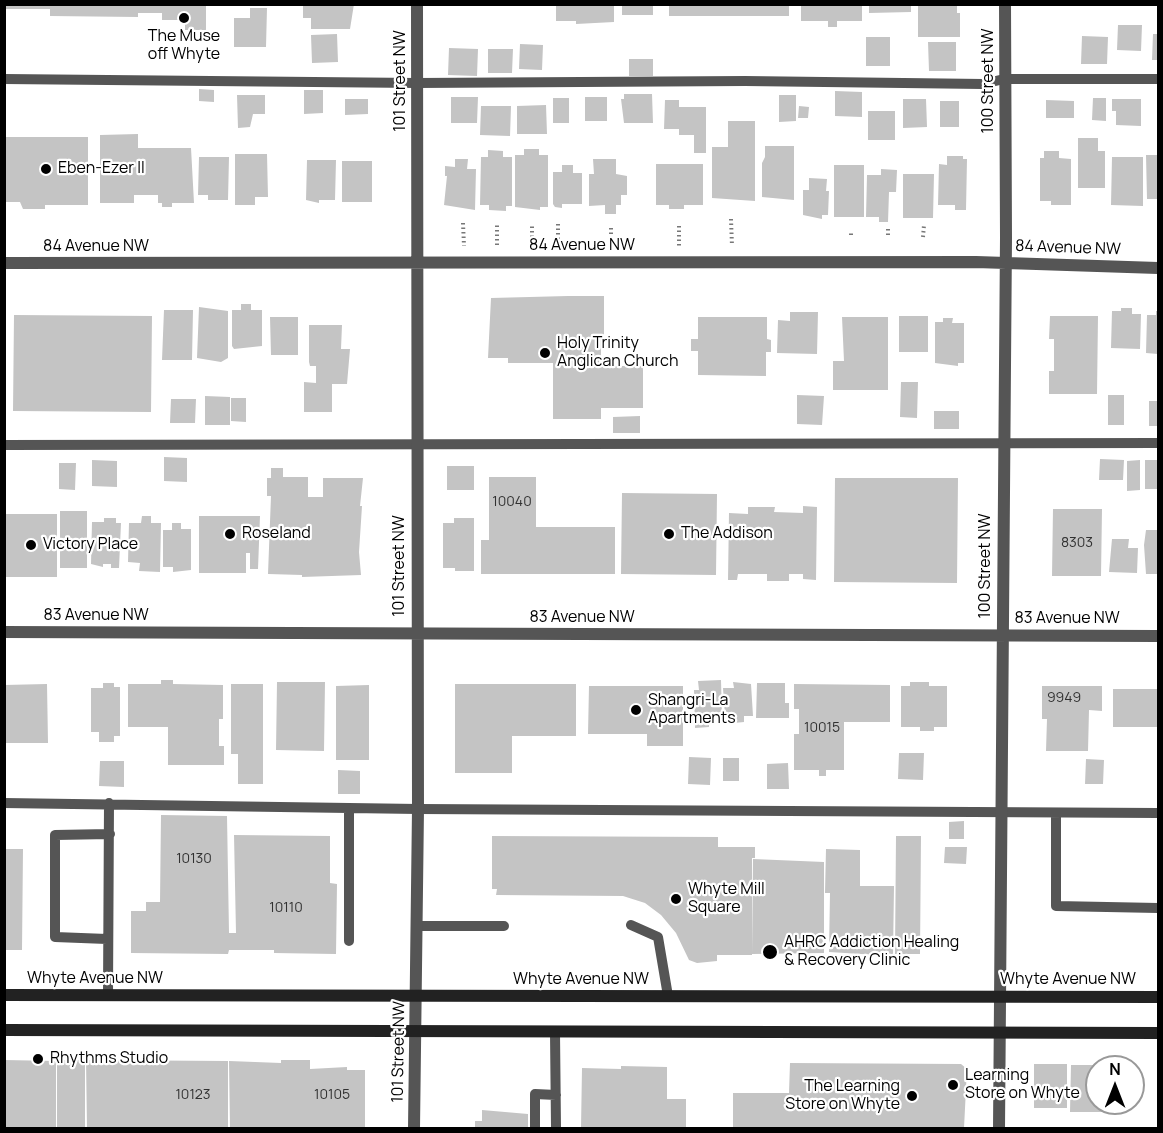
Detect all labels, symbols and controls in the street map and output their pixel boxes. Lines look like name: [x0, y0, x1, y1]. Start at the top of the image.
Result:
marker: The Muse off Whyte: [177, 11, 191, 25]
place label: The Muse off Whyte: [148, 27, 220, 65]
street label: 100 Street NW: [979, 28, 999, 134]
street label: 101 Street NW: [391, 30, 411, 132]
place label: Eben-Ezer II: [58, 159, 145, 179]
marker: Eben-Ezer II: [39, 162, 53, 176]
street label: 84 Avenue NW: [529, 236, 635, 256]
street label: 84 Avenue NW: [43, 237, 149, 257]
street label: 84 Avenue NW: [1015, 237, 1121, 259]
place label: Holy Trinity Anglican Church: [557, 334, 678, 372]
marker: Holy Trinity Anglican Church: [538, 346, 552, 360]
house number: 10040: [492, 494, 532, 510]
street label: 100 Street NW: [976, 513, 996, 619]
street label: 101 Street NW: [390, 515, 410, 617]
place label: Roseland: [242, 524, 311, 544]
place label: The Addison: [681, 524, 773, 544]
marker: Roseland: [223, 527, 237, 541]
marker: The Addison: [662, 527, 676, 541]
place label: Victory Place: [43, 535, 138, 555]
house number: 8303: [1061, 535, 1093, 551]
marker: Victory Place: [24, 538, 38, 552]
street label: 83 Avenue NW: [43, 606, 149, 626]
street label: 83 Avenue NW: [529, 608, 635, 628]
street label: 83 Avenue NW: [1014, 609, 1120, 629]
house number: 9949: [1047, 690, 1081, 706]
place label: Shangri-La Apartments: [648, 691, 736, 729]
marker: Shangri-La Apartments: [629, 703, 643, 717]
house number: 10015: [804, 720, 840, 736]
house number: 10130: [176, 851, 212, 867]
place label: Whyte Mill Square: [688, 880, 765, 918]
marker: Whyte Mill Square: [669, 892, 683, 906]
house number: 10110: [269, 900, 303, 916]
place label: AHRC Addiction Healing & Recovery Clinic: [784, 933, 959, 971]
marker: AHRC Addiction Healing & Recovery Clinic: [761, 943, 779, 961]
street label: Whyte Avenue NW: [27, 969, 163, 989]
street label: Whyte Avenue NW: [513, 970, 649, 990]
street label: Whyte Avenue NW: [1000, 970, 1136, 990]
street label: 101 Street NW: [389, 1001, 409, 1103]
place label: Rhythms Studio: [50, 1049, 168, 1069]
marker: Rhythms Studio: [31, 1052, 45, 1066]
north arrow: [1085, 1055, 1145, 1115]
text: N: [1109, 1058, 1121, 1080]
place label: Learning Store on Whyte: [965, 1066, 1080, 1104]
place label: The Learning Store on Whyte: [785, 1077, 900, 1115]
marker: Learning Store on Whyte: [946, 1078, 960, 1092]
house number: 10123: [175, 1087, 211, 1103]
house number: 10105: [314, 1087, 350, 1103]
marker: The Learning Store on Whyte: [905, 1089, 919, 1103]

